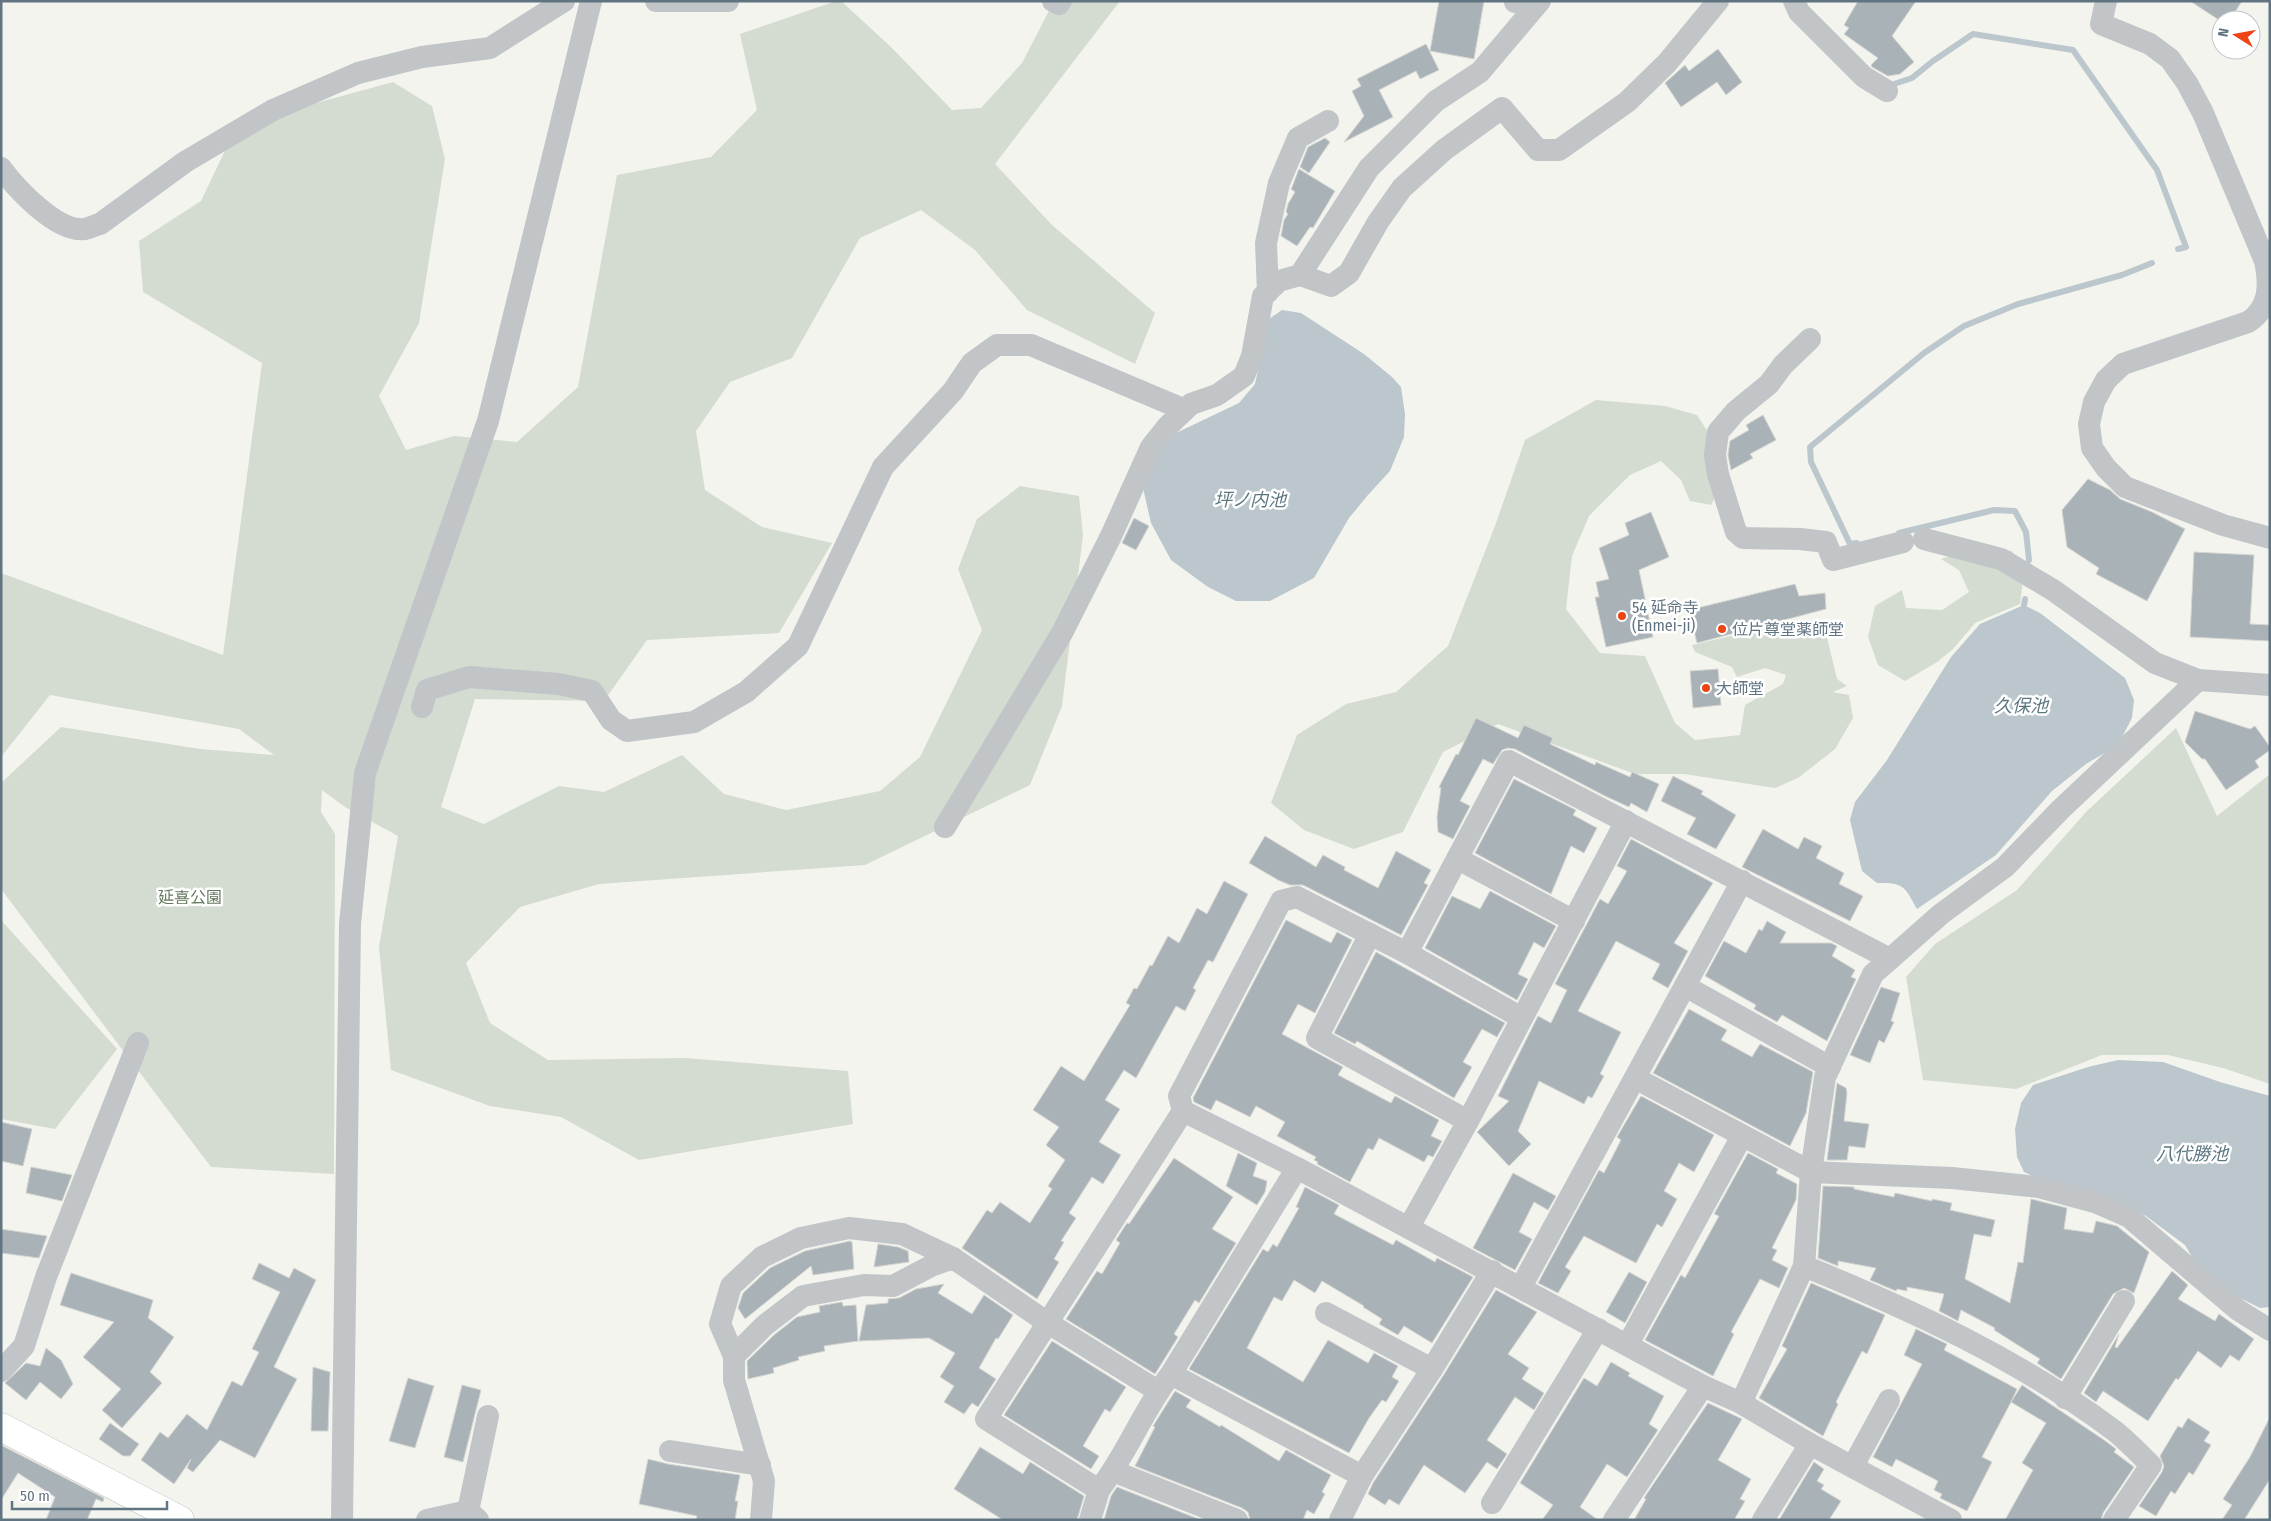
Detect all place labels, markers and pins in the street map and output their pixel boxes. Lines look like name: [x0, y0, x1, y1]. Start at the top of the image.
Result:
place label: 54 延命寺 (Enmei-ji): [1632, 598, 1699, 635]
marker: 54 延命寺 (Enmei-ji): [1616, 610, 1628, 622]
place label: 位片尊堂薬師堂: [1732, 620, 1844, 639]
marker: 位片尊堂薬師堂: [1716, 623, 1728, 635]
place label: 大師堂: [1716, 679, 1764, 698]
marker: 大師堂: [1700, 682, 1712, 694]

